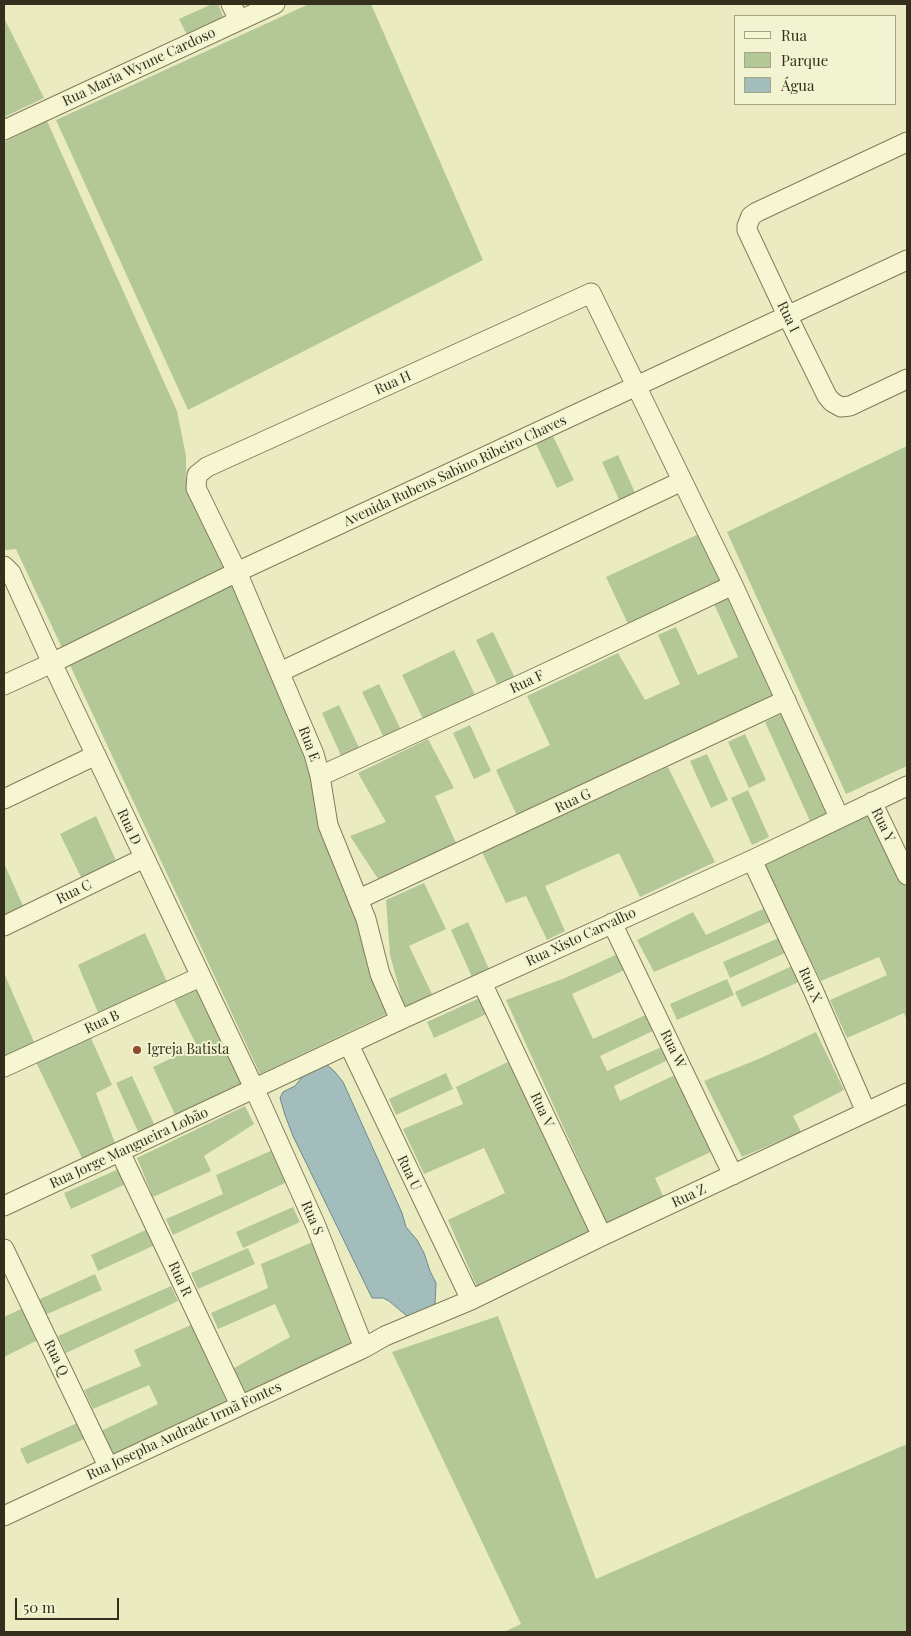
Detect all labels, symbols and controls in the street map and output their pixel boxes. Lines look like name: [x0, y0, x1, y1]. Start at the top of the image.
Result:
legend: [734, 15, 896, 105]
street label: Rua Maria Wynne Cardoso: [60, 24, 218, 110]
text: Rua: [781, 25, 807, 45]
text: Parque: [781, 50, 828, 70]
text: Água: [781, 75, 815, 95]
street label: Rua I: [773, 299, 803, 335]
street label: Rua H: [372, 368, 414, 398]
street label: Avenida Rubens Sabino Ribeiro Chaves: [341, 412, 569, 530]
street label: Rua F: [507, 667, 547, 697]
street label: Rua E: [295, 724, 323, 764]
street label: Rua G: [552, 785, 594, 817]
street label: Rua Y: [868, 805, 898, 845]
street label: Rua D: [113, 806, 145, 848]
street label: Rua C: [54, 876, 94, 908]
street label: Rua Xisto Carvalho: [523, 904, 639, 970]
street label: Rua X: [795, 965, 825, 1005]
street label: Rua B: [82, 1007, 122, 1037]
street label: Rua W: [657, 1027, 689, 1071]
place label: Igreja Batista: [147, 1042, 229, 1058]
marker: Igreja Batista: [131, 1044, 143, 1056]
street label: Rua V: [527, 1090, 557, 1130]
street label: Rua Jorge Mangueira Lobão: [47, 1104, 211, 1192]
street label: Rua U: [393, 1153, 425, 1193]
street label: Rua Z: [669, 1181, 709, 1211]
street label: Rua S: [297, 1199, 327, 1237]
street label: Rua R: [165, 1259, 195, 1299]
street label: Rua Q: [40, 1337, 72, 1379]
street label: Rua Josepha Andrade Irmã Fontes: [84, 1378, 284, 1484]
scale bar: [18, 1588, 121, 1620]
text: 50 m: [23, 1597, 55, 1617]

